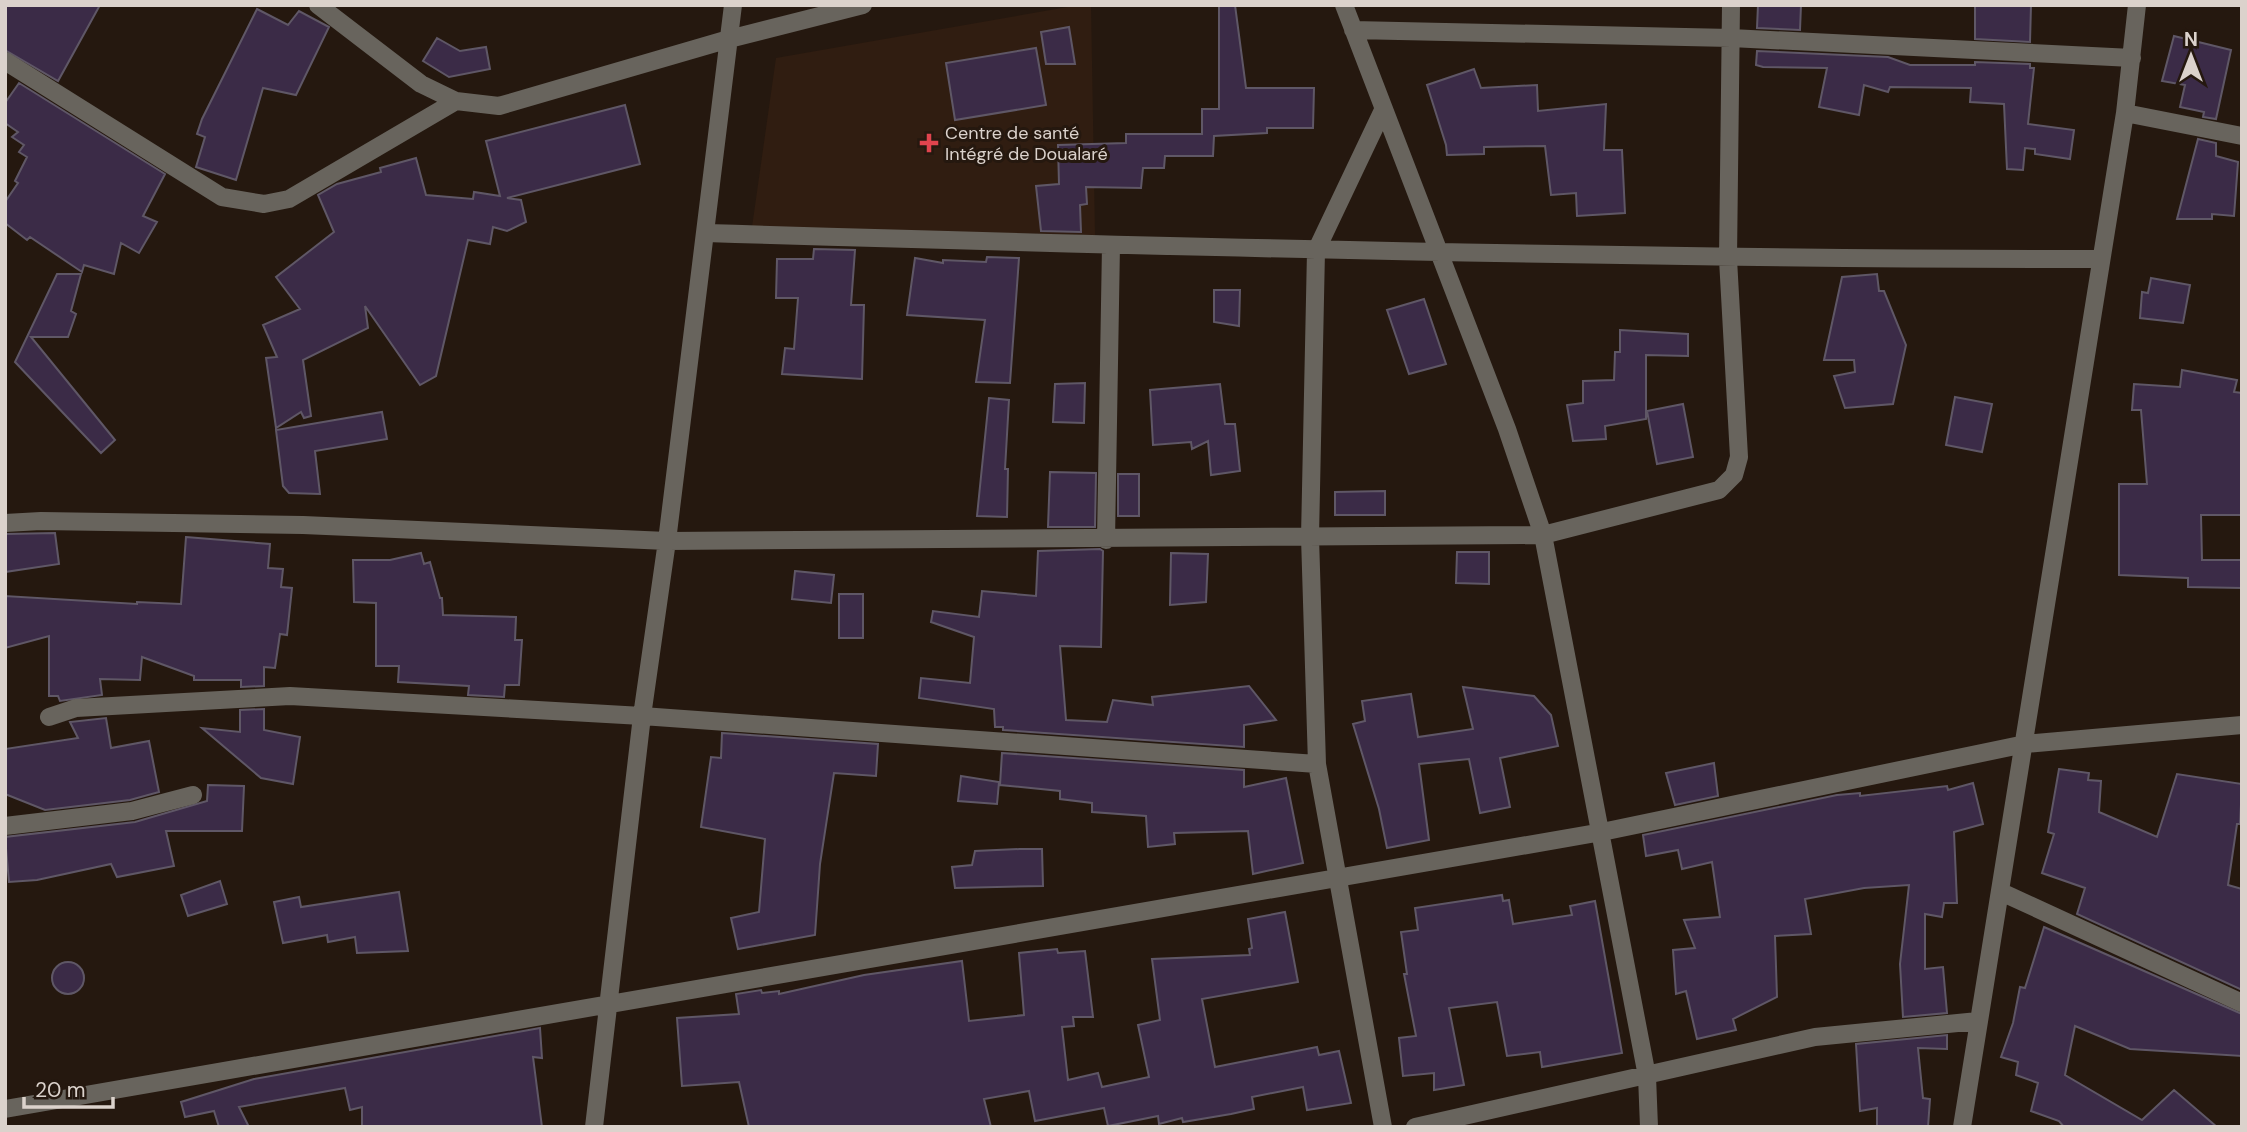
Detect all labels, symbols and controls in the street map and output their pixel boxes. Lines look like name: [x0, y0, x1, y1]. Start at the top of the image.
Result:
north arrow: [2156, 21, 2226, 91]
text: N: [2184, 27, 2198, 52]
place label: Centre de santé Intégré de Doualaré: [945, 121, 1108, 166]
marker: Centre de santé Intégré de Doualaré: [919, 133, 939, 153]
scale bar: [24, 1066, 114, 1110]
text: 20 m: [35, 1076, 86, 1104]

